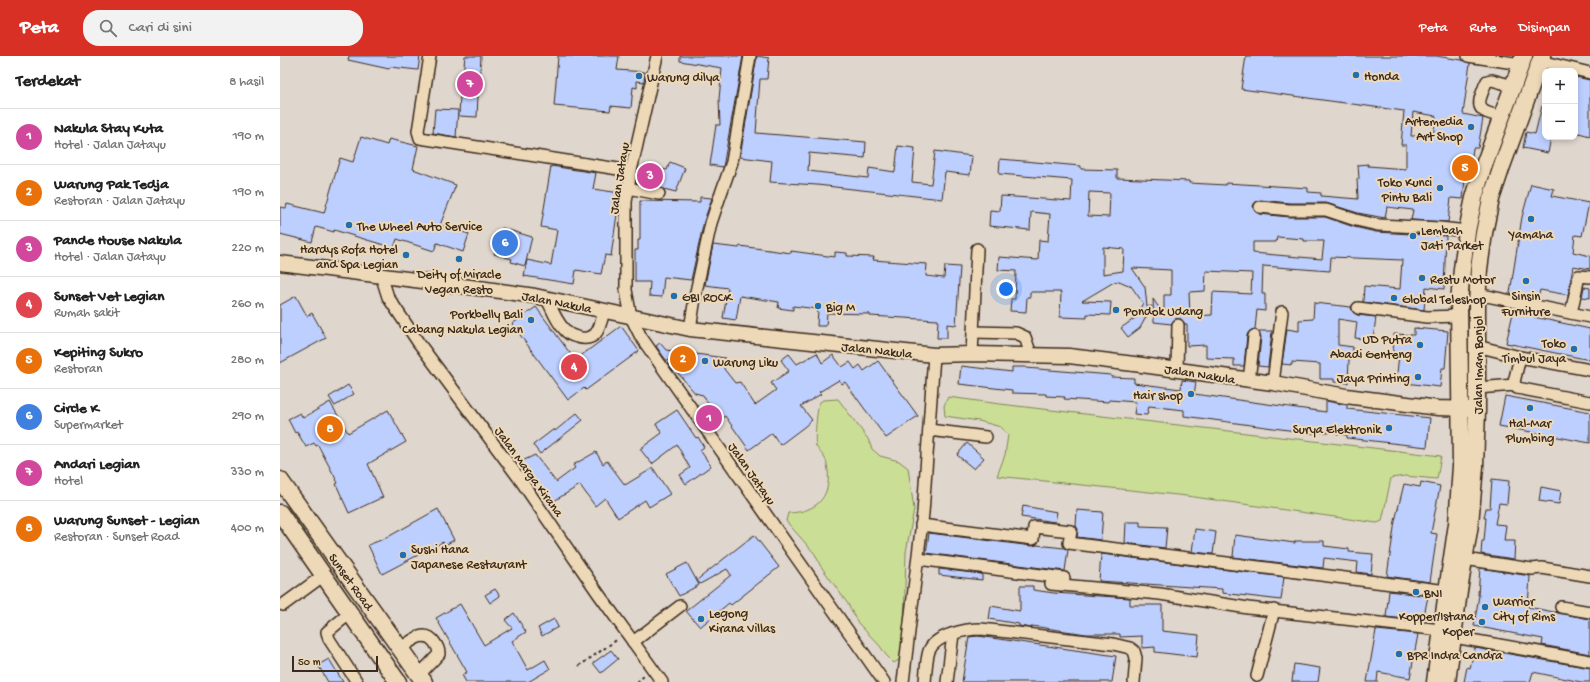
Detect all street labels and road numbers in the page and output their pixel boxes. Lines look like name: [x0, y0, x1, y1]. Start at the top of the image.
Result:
street label: Jalan Jatayu: [607, 141, 634, 215]
street label: Jalan Nakula: [520, 289, 594, 318]
street label: Jalan Imam Bonjol: [1472, 316, 1487, 414]
street label: Jalan Nakula: [841, 340, 914, 363]
street label: Jalan Nakula: [1163, 362, 1237, 389]
street label: Jalan Marga Kirana: [490, 425, 566, 521]
street label: Jalan Jatayu: [724, 440, 778, 508]
street label: Sunset Road: [324, 551, 376, 615]

